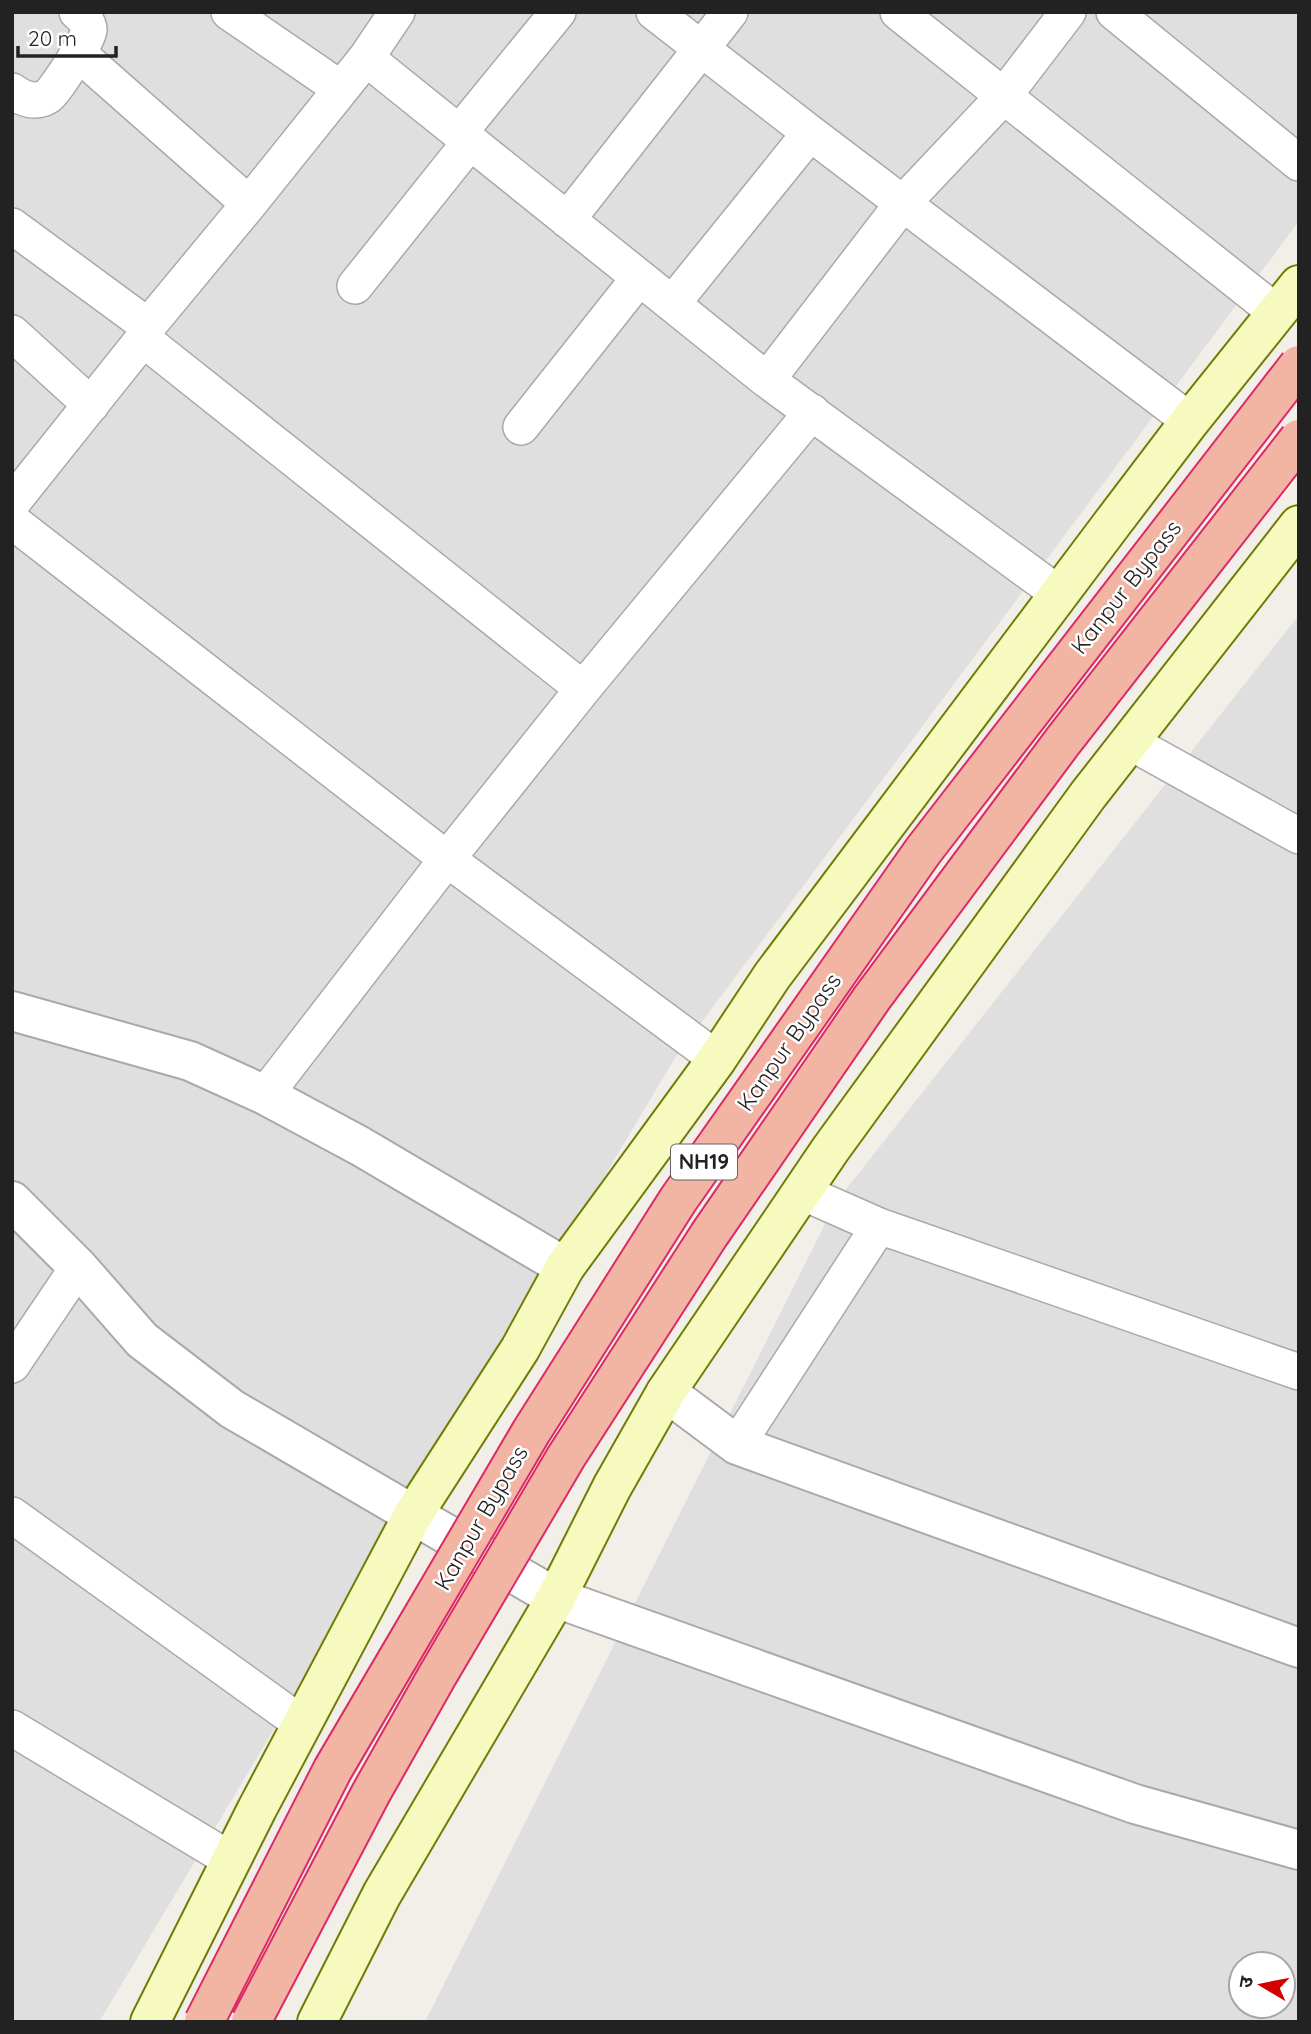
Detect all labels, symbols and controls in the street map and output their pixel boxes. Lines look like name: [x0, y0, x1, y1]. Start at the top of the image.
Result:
scale bar: [18, 14, 116, 58]
text: 20 m: [28, 25, 77, 51]
street label: Kanpur Bypass: [1064, 514, 1187, 660]
street label: Kanpur Bypass: [730, 967, 847, 1117]
road number: NH19: [671, 1144, 737, 1180]
street label: Kanpur Bypass: [427, 1440, 534, 1595]
north arrow: [1227, 1950, 1297, 2020]
text: उ: [1232, 1974, 1258, 1990]

